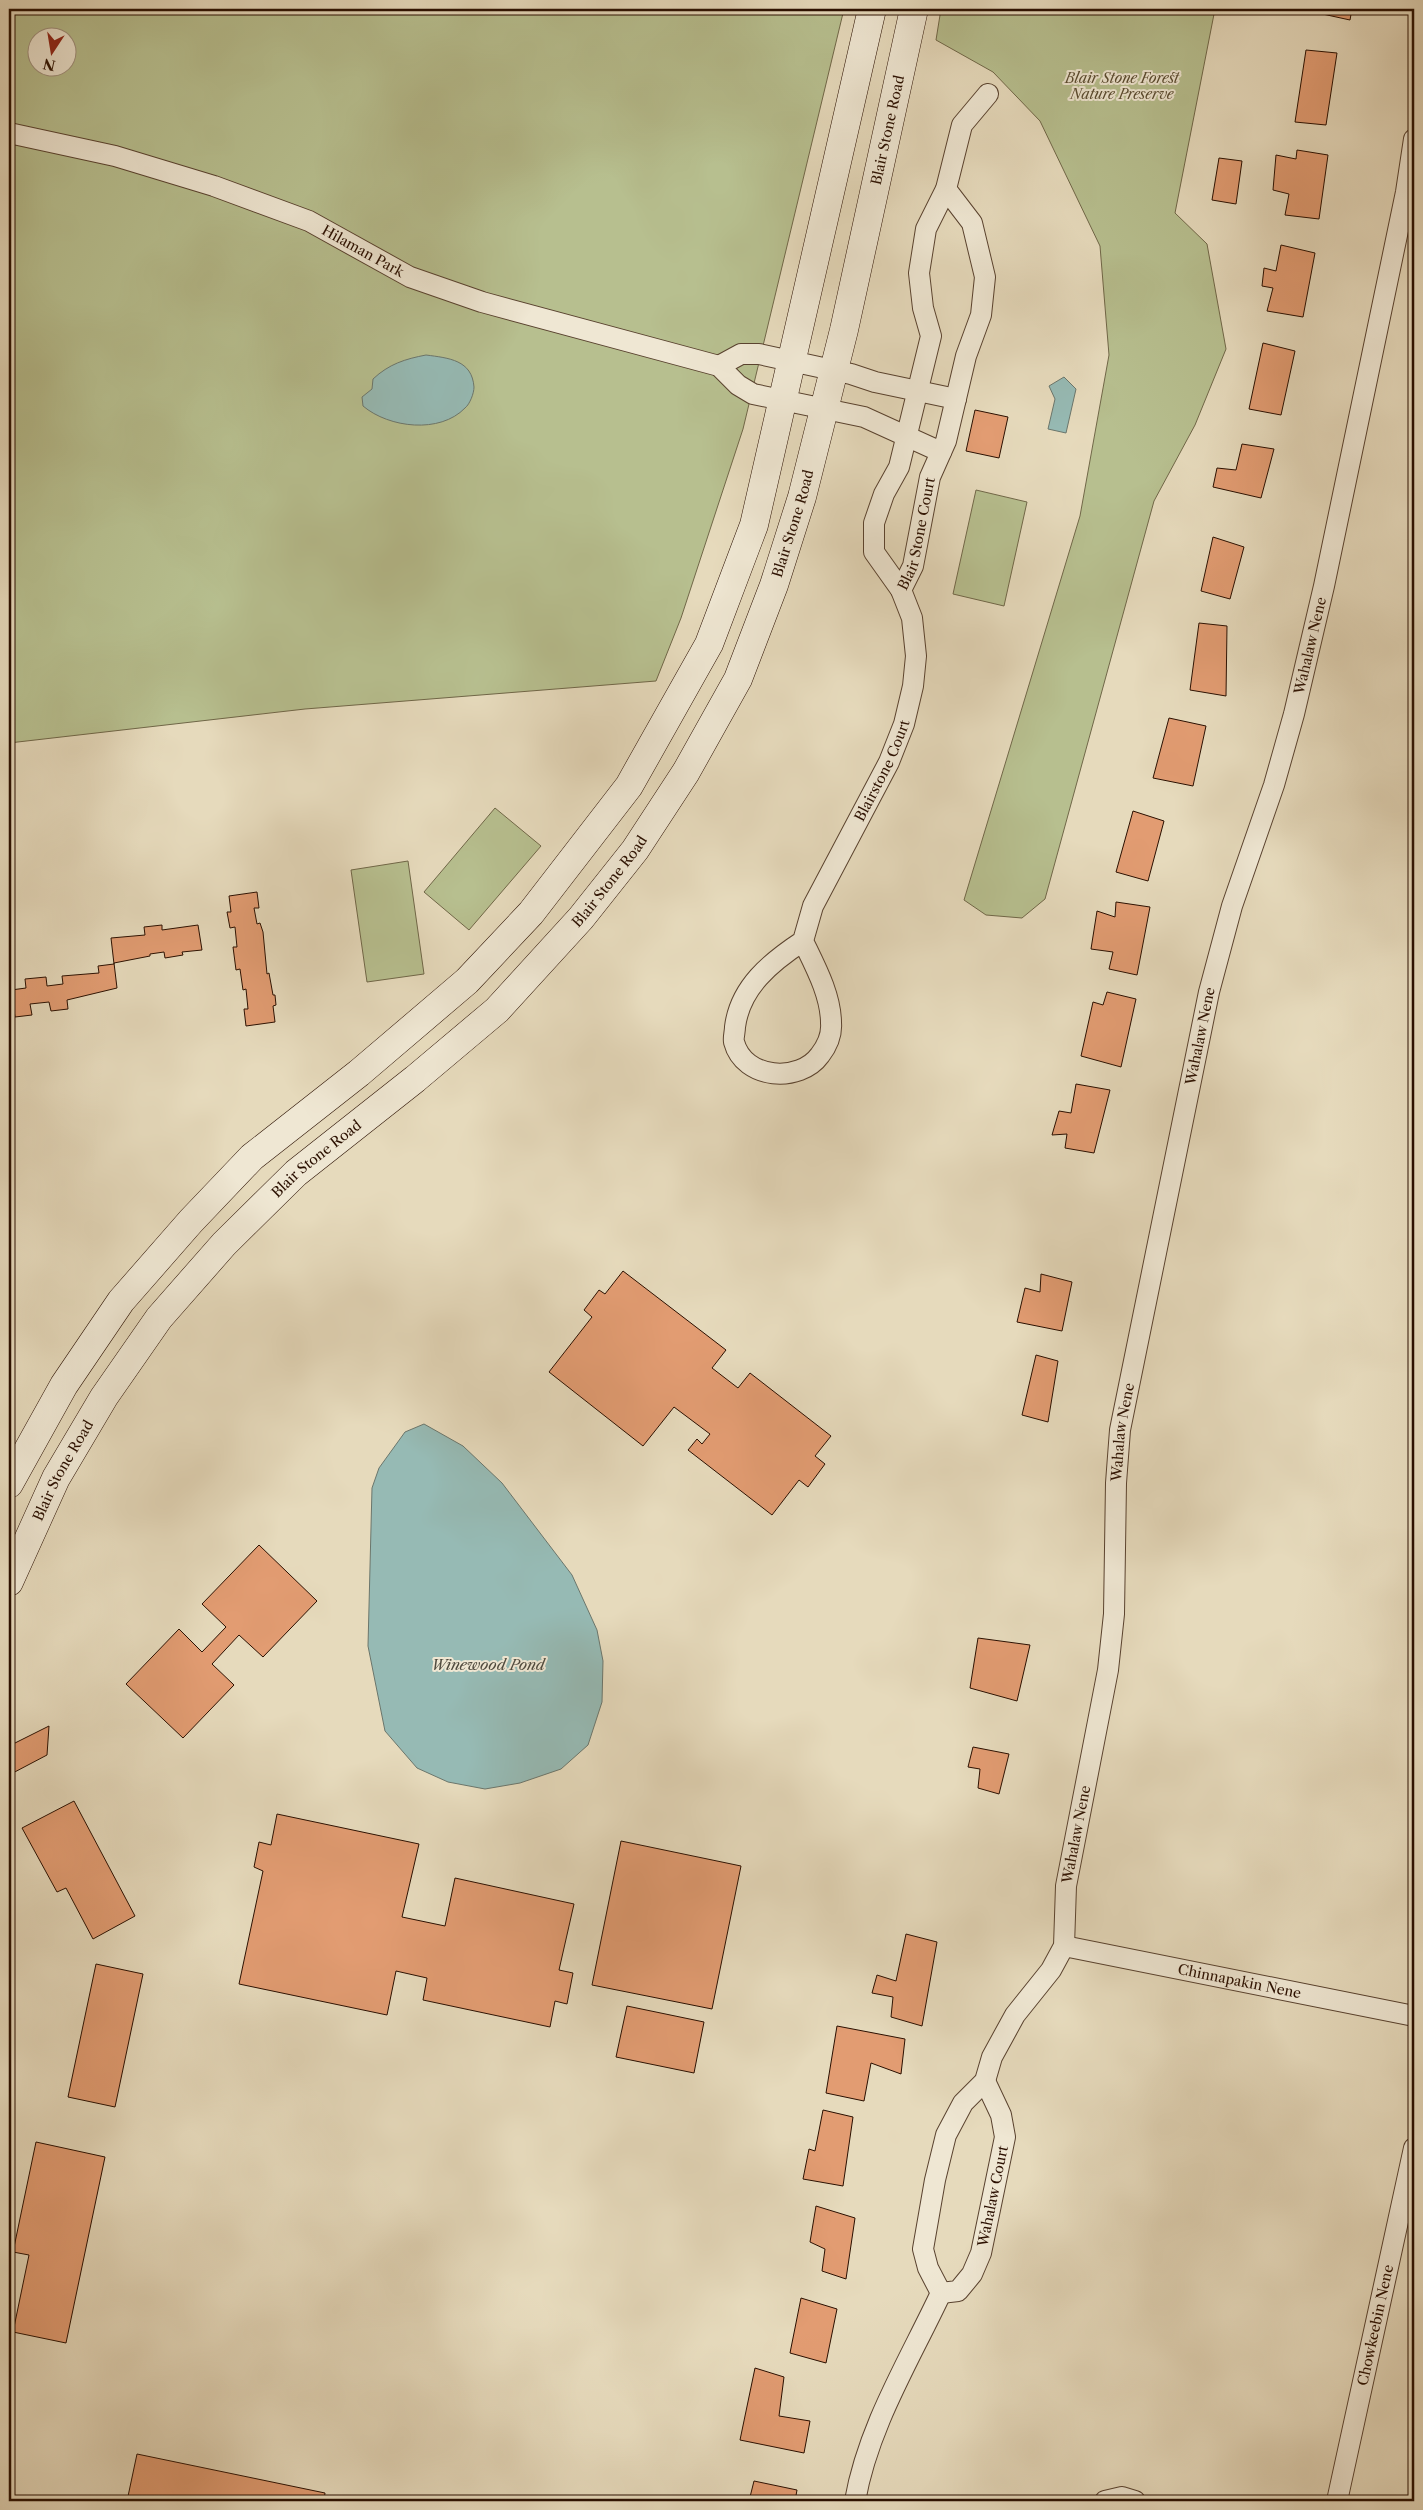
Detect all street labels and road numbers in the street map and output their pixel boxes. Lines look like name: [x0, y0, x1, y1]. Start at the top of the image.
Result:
street label: Blair Stone Road: [867, 73, 908, 187]
street label: Hilaman Park: [319, 221, 408, 281]
street label: Blair Stone Road: [768, 467, 818, 580]
street label: Blair Stone Court: [893, 476, 939, 593]
street label: Wahalaw Nene: [1290, 595, 1330, 697]
street label: Blairstone Court: [850, 718, 914, 824]
street label: Blair Stone Road: [568, 832, 651, 931]
street label: Wahalaw Nene: [1181, 985, 1219, 1087]
street label: Blair Stone Road: [268, 1116, 365, 1201]
street label: Wahalaw Nene: [1107, 1381, 1138, 1483]
street label: Blair Stone Road: [29, 1416, 98, 1524]
street label: Wahalaw Nene: [1058, 1784, 1094, 1886]
street label: Chinnapakin Nene: [1176, 1960, 1303, 2002]
street label: Wahalaw Court: [973, 2144, 1012, 2249]
street label: Chowkeebin Nene: [1353, 2263, 1397, 2387]

